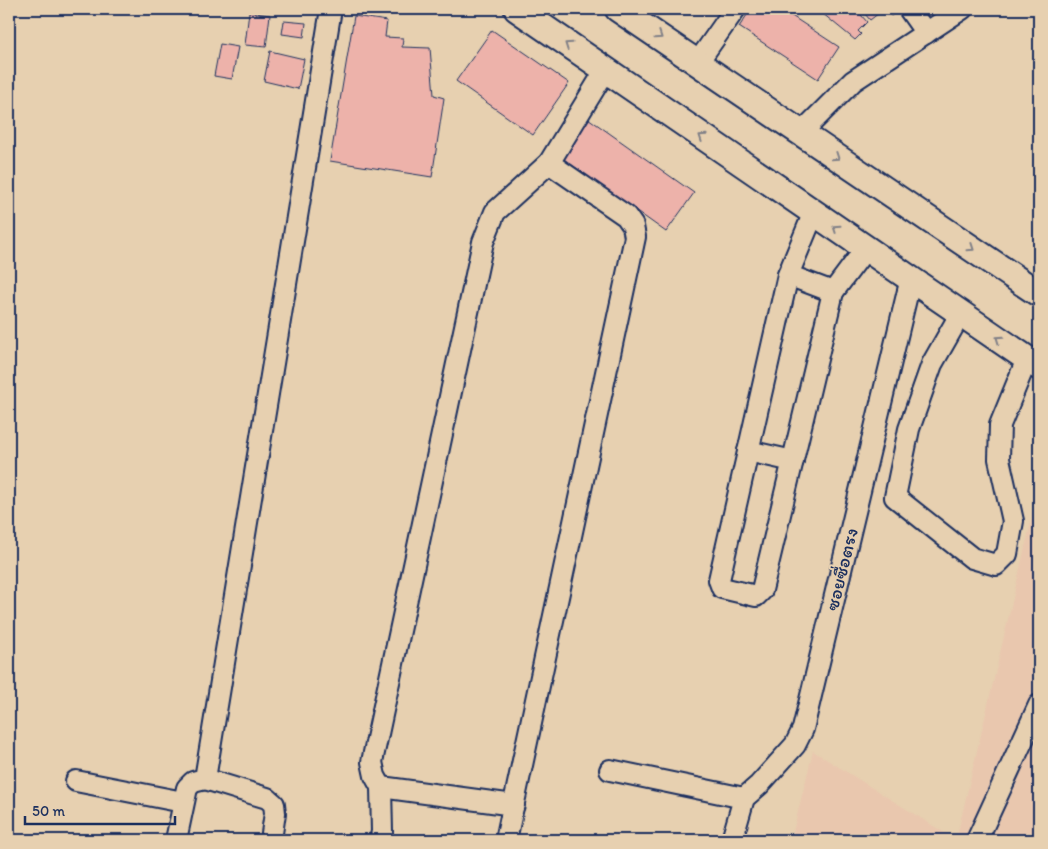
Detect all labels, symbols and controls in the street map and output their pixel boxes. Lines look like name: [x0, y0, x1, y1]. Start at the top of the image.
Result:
one-way arrow: [653, 30, 663, 39]
one-way arrow: [564, 42, 574, 51]
one-way arrow: [698, 133, 707, 143]
one-way arrow: [831, 151, 840, 160]
one-way arrow: [833, 224, 842, 234]
one-way arrow: [965, 242, 975, 251]
one-way arrow: [995, 336, 1005, 345]
street label: ซอยซื่อตรง: [820, 525, 863, 613]
scale bar: [25, 794, 175, 826]
text: 50 m: [32, 802, 65, 820]

